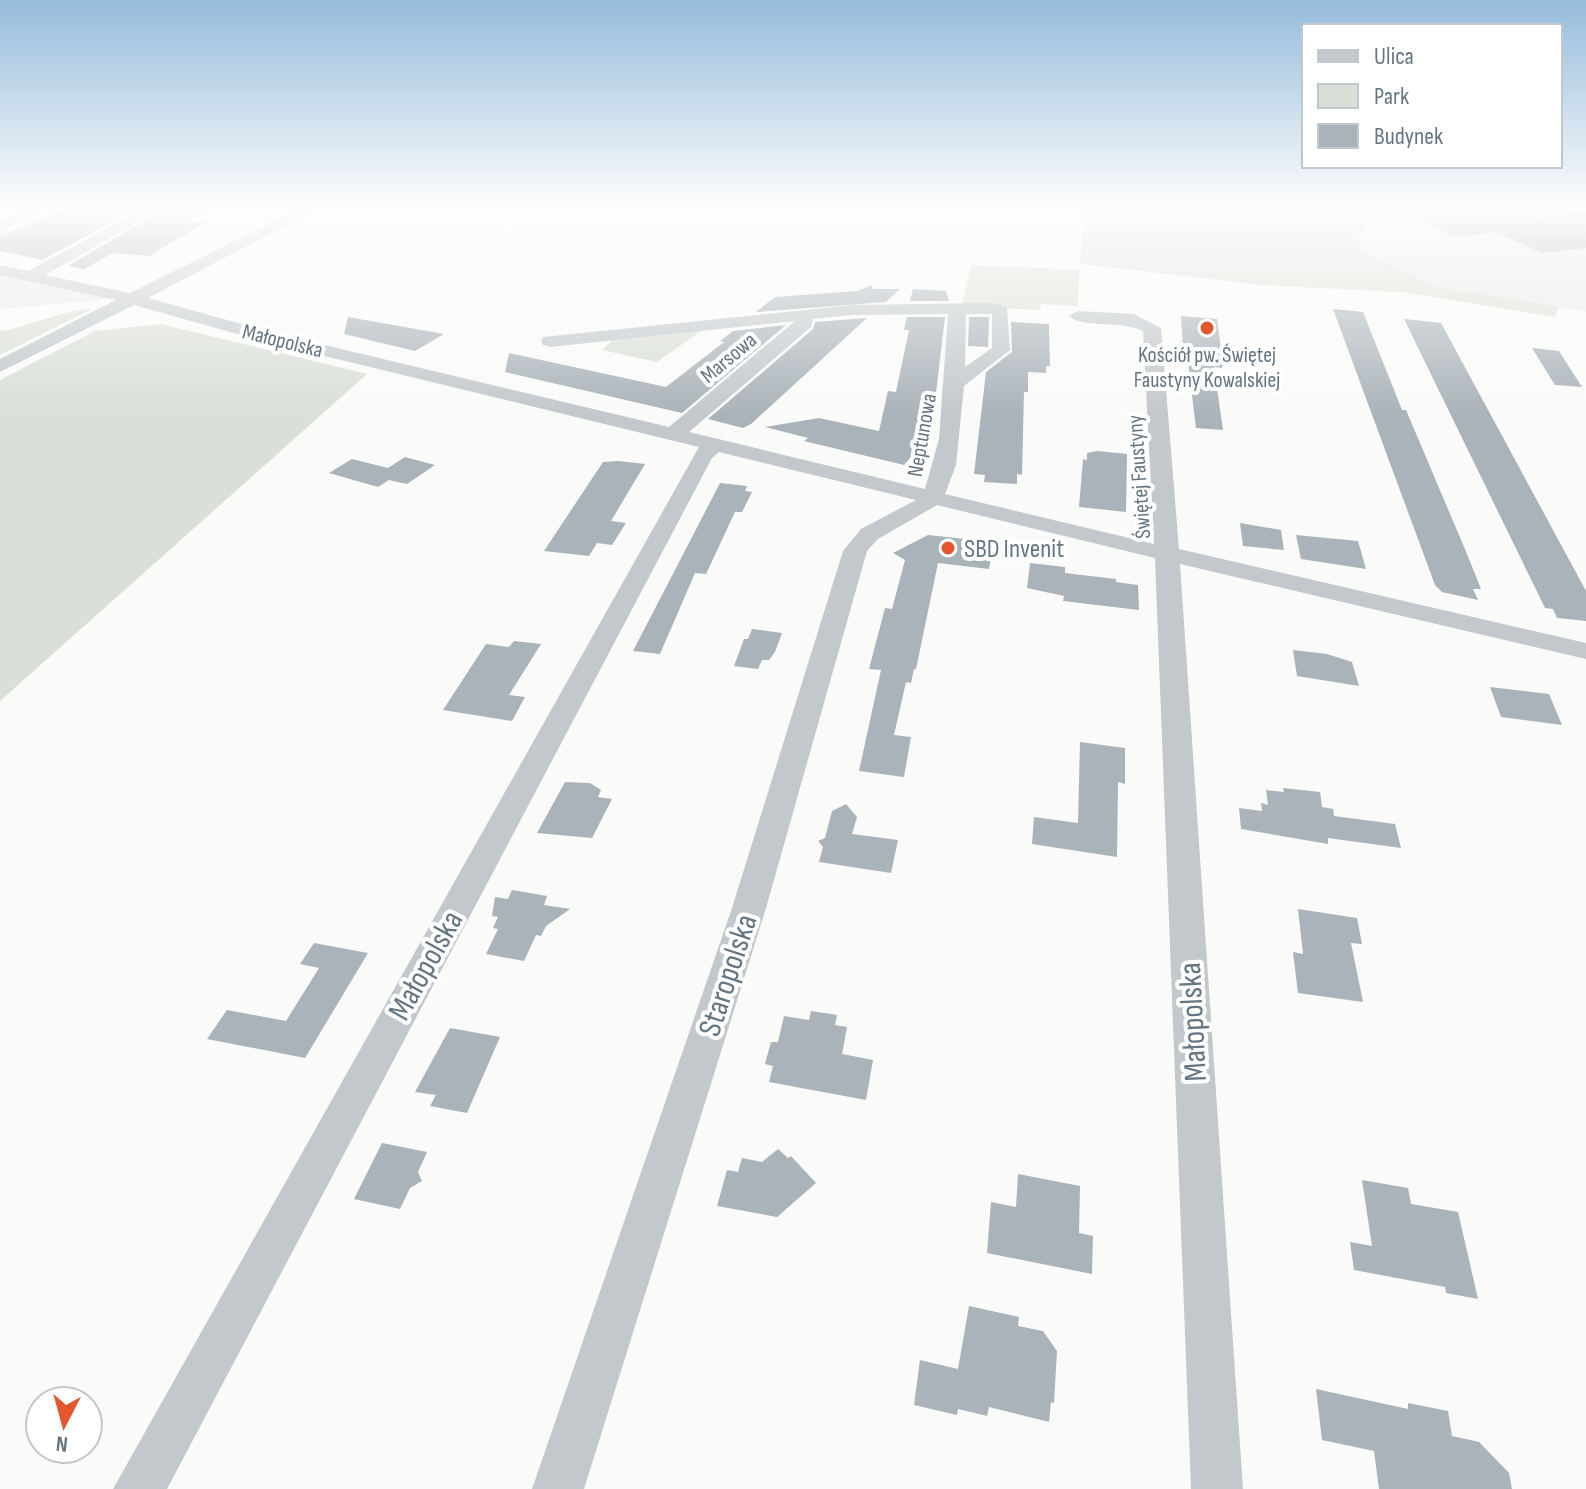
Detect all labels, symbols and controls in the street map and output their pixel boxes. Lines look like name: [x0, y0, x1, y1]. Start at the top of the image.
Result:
legend: [1302, 24, 1562, 168]
text: Ulica: [1374, 42, 1414, 71]
text: Park: [1374, 82, 1409, 111]
text: Budynek: [1374, 122, 1443, 151]
street label: Małopolska: [240, 318, 326, 364]
marker: Kościół pw. Świętej Faustyny Kowalskiej: [1198, 319, 1216, 337]
street label: Marsowa: [695, 327, 763, 389]
place label: Kościół pw. Świętej Faustyny Kowalskiej: [1134, 342, 1280, 394]
street label: Neptunowa: [902, 392, 943, 479]
street label: Świętej Faustyny: [1122, 414, 1157, 540]
place label: SBD Invenit: [964, 534, 1064, 565]
marker: SBD Invenit: [939, 539, 957, 557]
street label: Małopolska: [380, 904, 472, 1027]
street label: Staropolska: [690, 909, 766, 1041]
street label: Małopolska: [1171, 961, 1216, 1082]
north arrow: [24, 1385, 104, 1465]
text: N: [55, 1429, 69, 1457]

